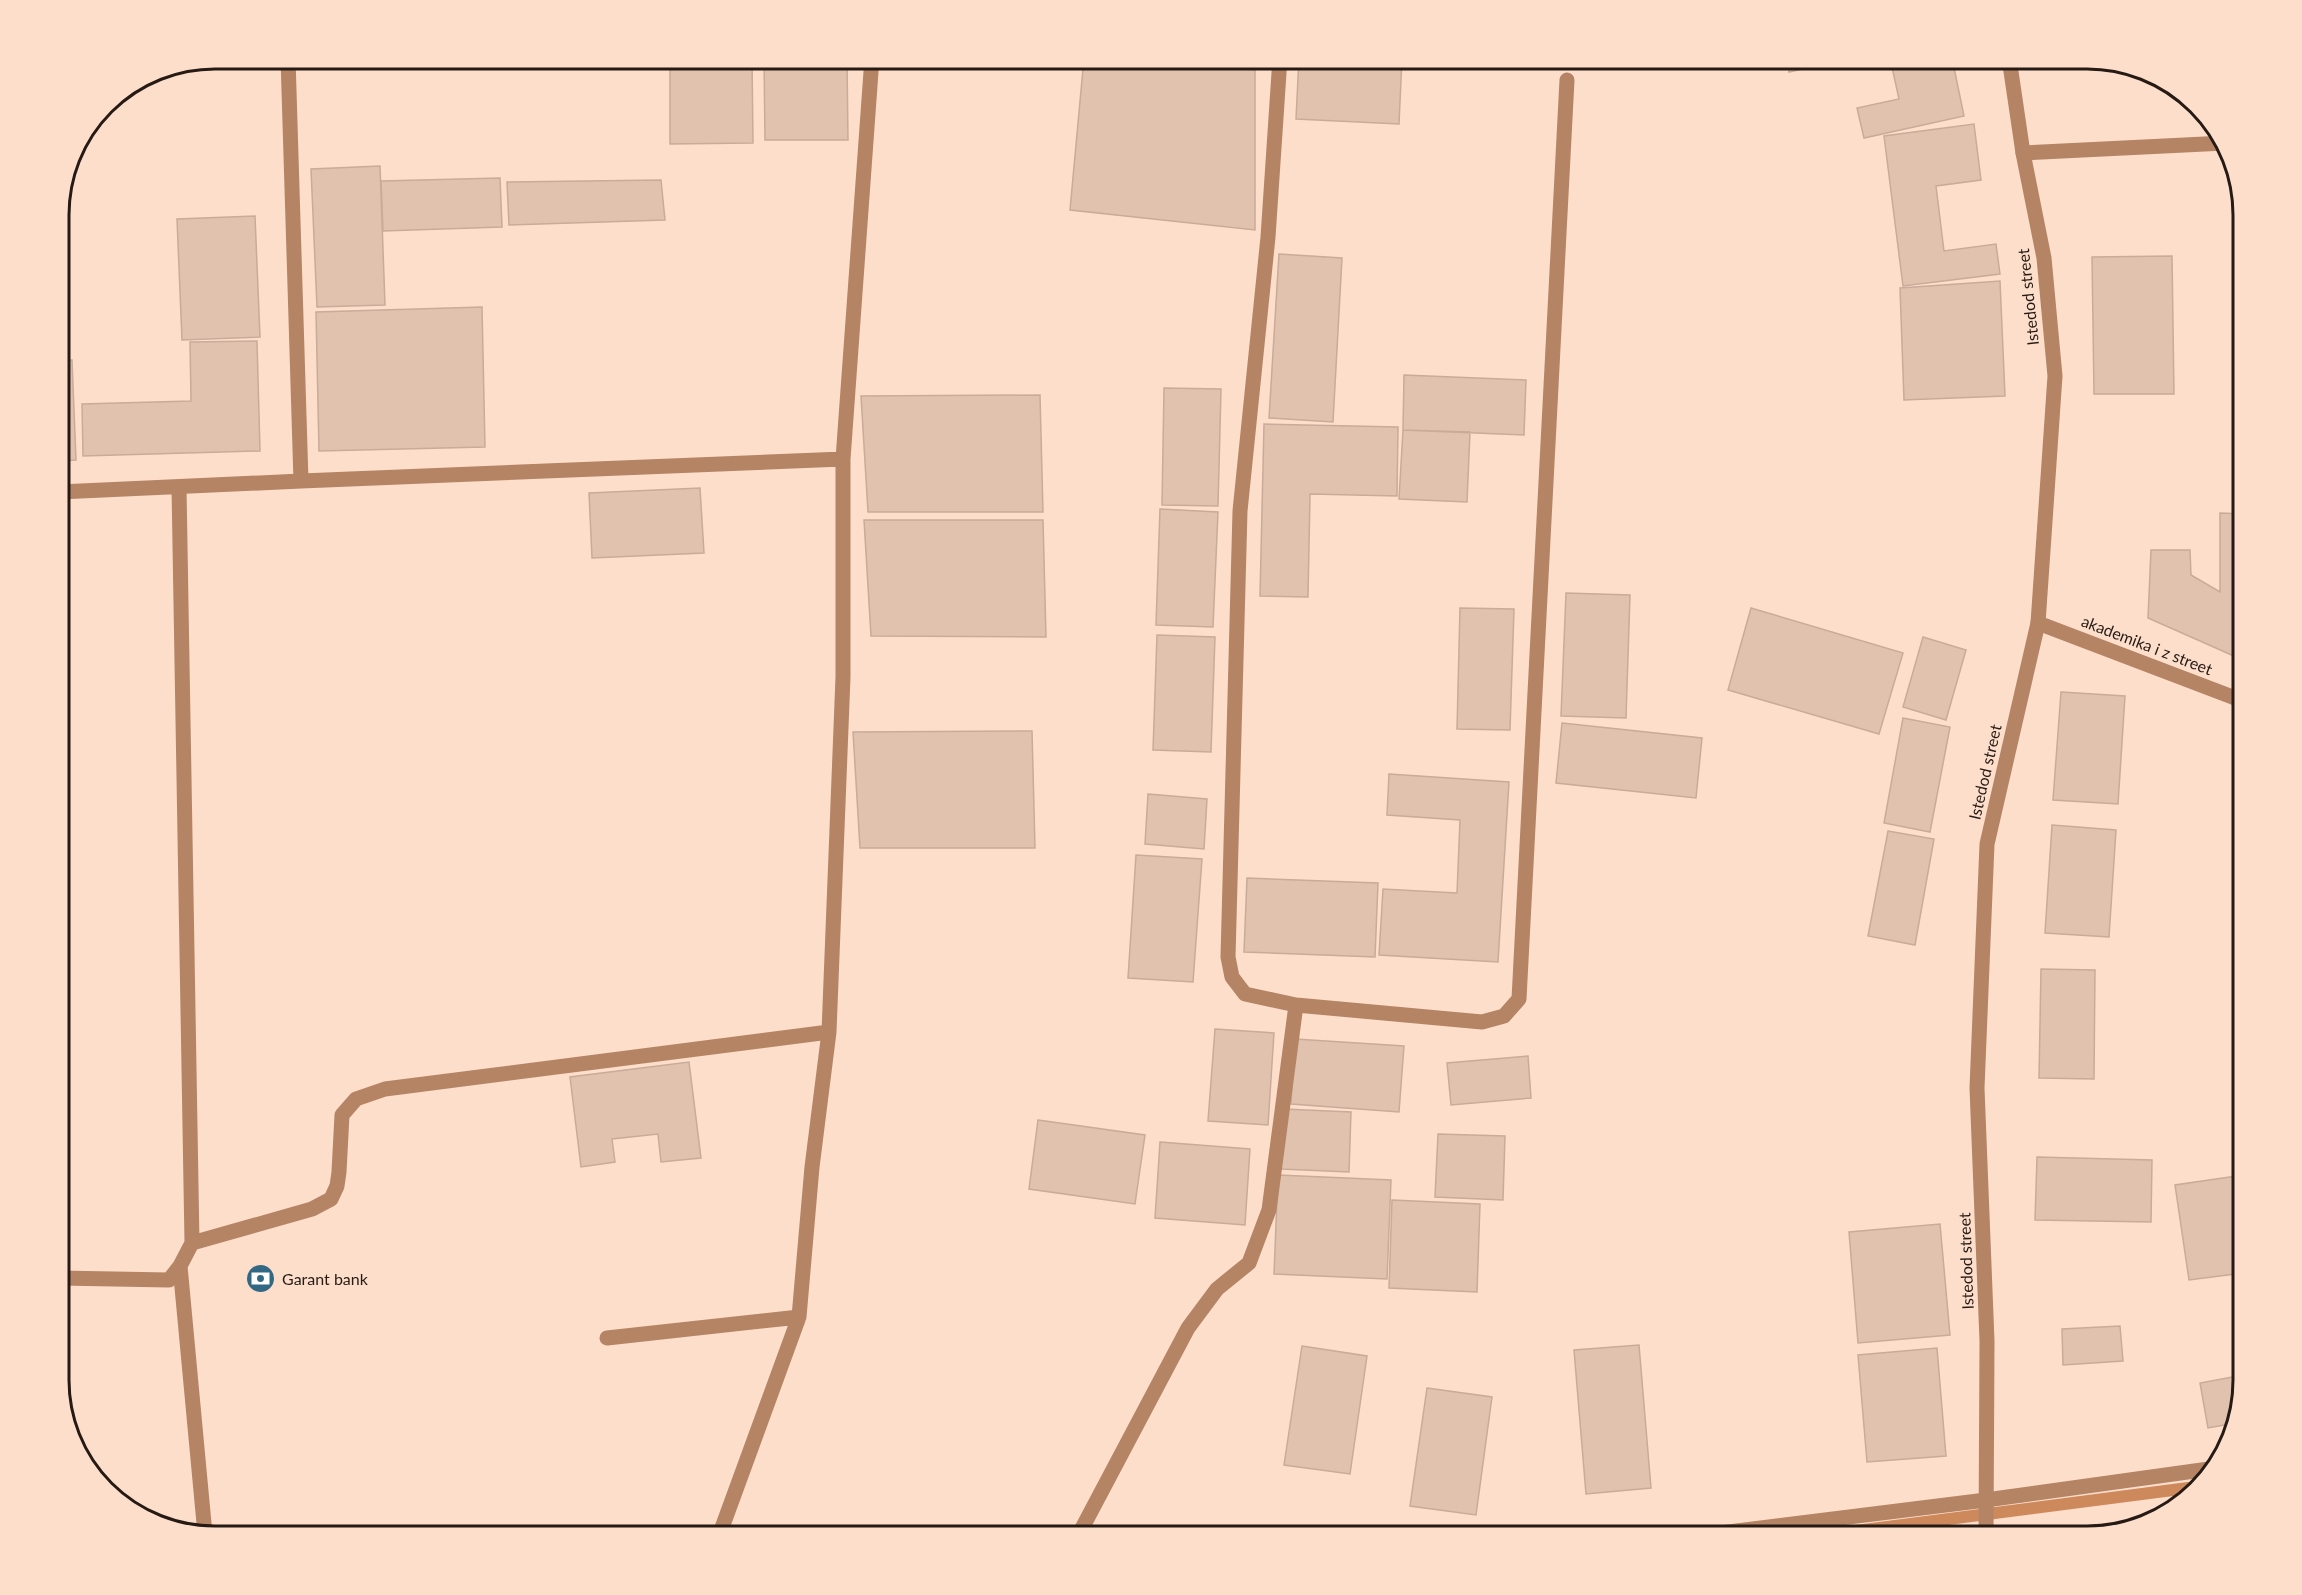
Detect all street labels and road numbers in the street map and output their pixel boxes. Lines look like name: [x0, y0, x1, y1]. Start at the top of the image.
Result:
street label: Istedod street: [2013, 247, 2042, 346]
street label: akademika i z street: [2079, 611, 2216, 678]
street label: Istedod street: [1964, 722, 2005, 821]
street label: Istedod street: [1954, 1212, 1977, 1310]

